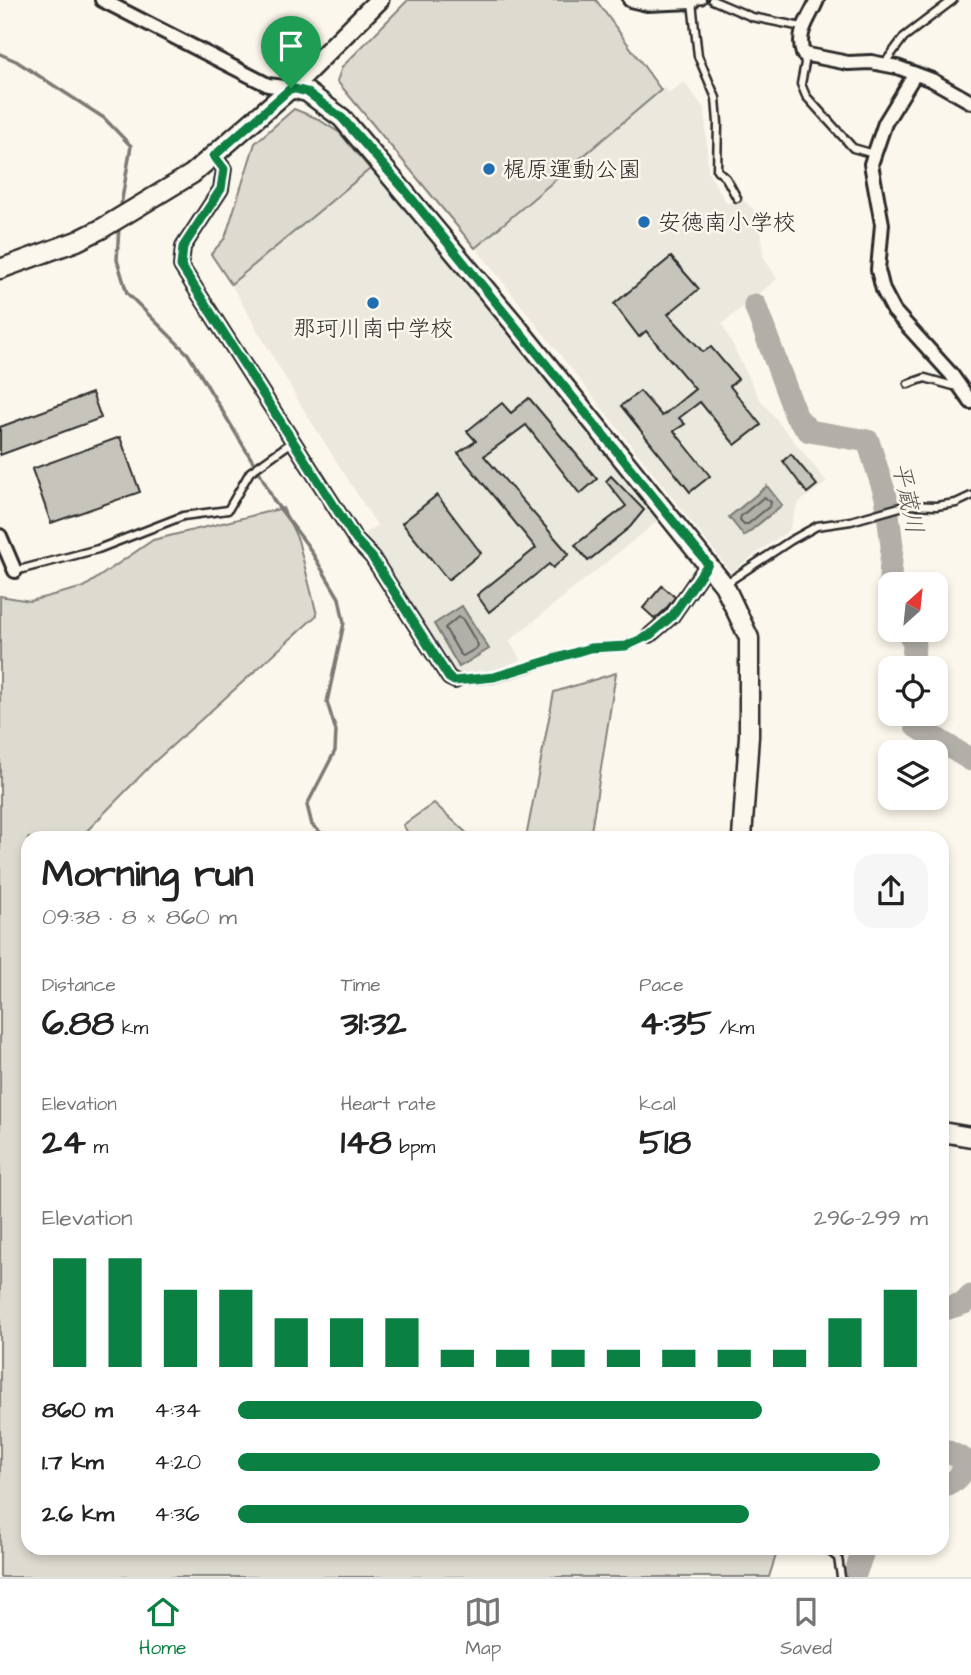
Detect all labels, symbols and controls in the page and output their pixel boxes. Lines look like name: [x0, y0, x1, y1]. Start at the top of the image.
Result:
pin: [261, 16, 321, 88]
icon: arrive: [272, 27, 310, 65]
place label: 梶原運動公園: [503, 154, 641, 186]
marker: 梶原運動公園: [481, 161, 497, 177]
place label: 安徳南小学校: [658, 207, 796, 239]
marker: 安徳南小学校: [636, 214, 652, 230]
marker: 那珂川南中学校: [365, 295, 381, 311]
place label: 那珂川南中学校: [293, 313, 454, 345]
water label: 平蔵川: [883, 459, 931, 537]
north arrow: [878, 572, 948, 642]
map controls: [878, 572, 948, 810]
button: locate: [878, 656, 948, 726]
button: layers: [878, 740, 948, 810]
text: Morning run: [42, 849, 254, 901]
button: share: [854, 854, 928, 928]
text: 09:38 · 8 × 860 m: [42, 901, 237, 933]
text: Distance: [42, 972, 116, 999]
text: Time: [341, 972, 380, 999]
text: Pace: [639, 972, 683, 999]
text: 6.88: [42, 999, 114, 1048]
text: 31:32: [341, 999, 407, 1048]
text: 4:35: [639, 999, 712, 1048]
text: km: [114, 1015, 148, 1042]
text: /km: [712, 1015, 754, 1042]
text: Elevation: [42, 1091, 117, 1118]
text: Heart rate: [341, 1091, 436, 1118]
text: kcal: [639, 1091, 676, 1118]
text: 24: [42, 1118, 86, 1167]
text: 148: [341, 1118, 392, 1167]
text: 518: [639, 1118, 691, 1167]
text: m: [86, 1134, 108, 1161]
text: bpm: [392, 1134, 435, 1161]
text: Elevation: [42, 1202, 133, 1234]
text: 296–299 m: [814, 1202, 928, 1234]
text: 860 m: [42, 1394, 113, 1426]
text: 4:34: [154, 1394, 201, 1426]
text: 1.7 km: [42, 1446, 104, 1478]
text: 4:20: [154, 1446, 201, 1478]
text: 2.6 km: [42, 1498, 114, 1530]
text: 4:36: [154, 1498, 200, 1530]
tab: Home: [139, 1593, 186, 1662]
tab: Map: [464, 1593, 502, 1662]
tab: Saved: [780, 1593, 832, 1662]

